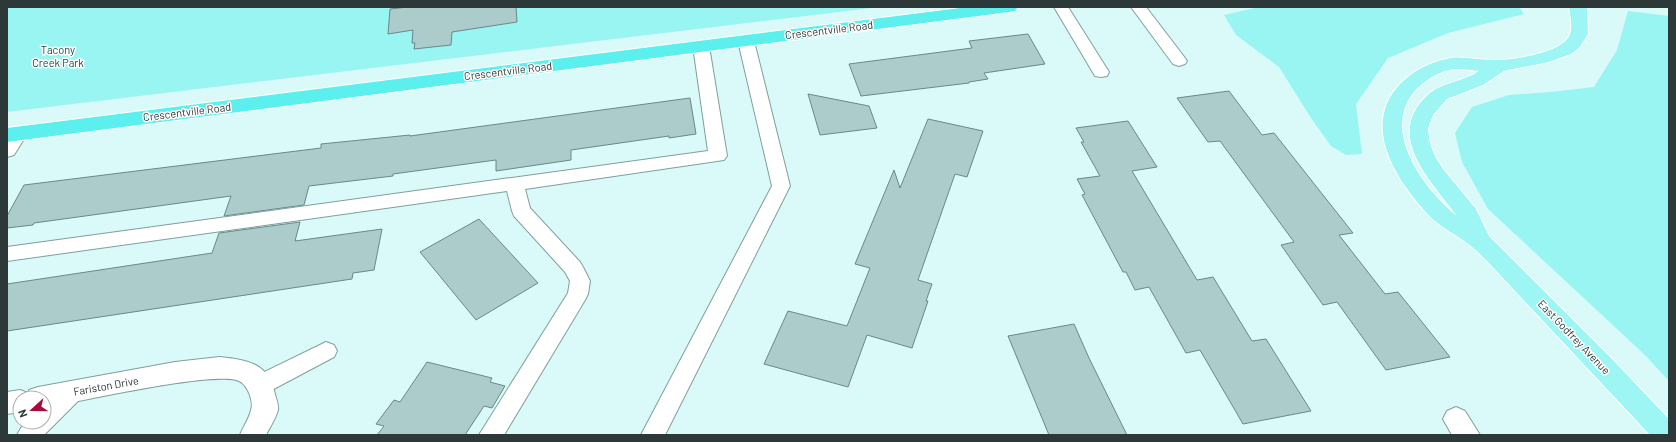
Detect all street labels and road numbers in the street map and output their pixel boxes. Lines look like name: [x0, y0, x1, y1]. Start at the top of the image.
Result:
street label: Crescentville Road: [784, 18, 874, 41]
street label: Crescentville Road: [463, 59, 553, 82]
street label: Crescentville Road: [142, 100, 232, 123]
street label: East Godfrey Avenue: [1536, 297, 1613, 377]
street label: Fariston Drive: [72, 373, 140, 398]

